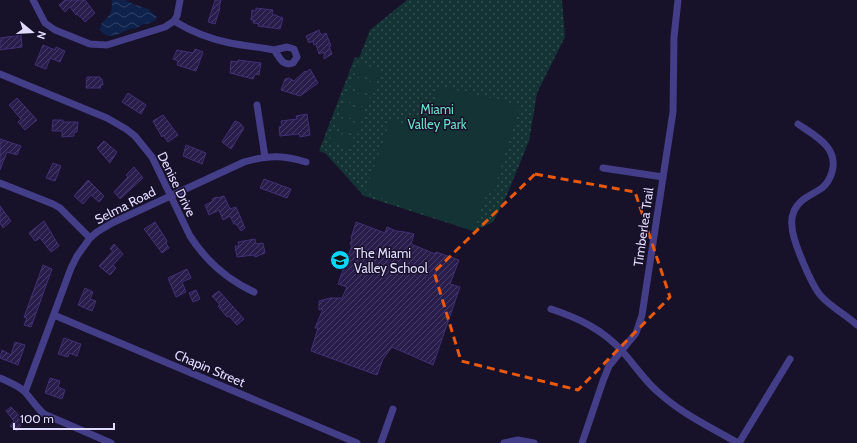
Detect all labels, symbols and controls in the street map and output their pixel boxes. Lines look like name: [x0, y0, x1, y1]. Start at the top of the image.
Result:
north arrow: [12, 12, 52, 52]
text: N: [34, 29, 49, 41]
park label: Miami Valley Park: [407, 101, 467, 132]
street label: Denise Drive: [154, 149, 200, 219]
street label: Selma Road: [92, 183, 158, 227]
street label: Timberlea Trail: [630, 186, 656, 268]
place label: The Miami Valley School: [354, 245, 428, 276]
school or university icon: The Miami Valley School: [329, 249, 351, 271]
street label: Chapin Street: [172, 346, 248, 390]
scale bar: [14, 405, 114, 431]
text: 100 m: [20, 411, 54, 426]

